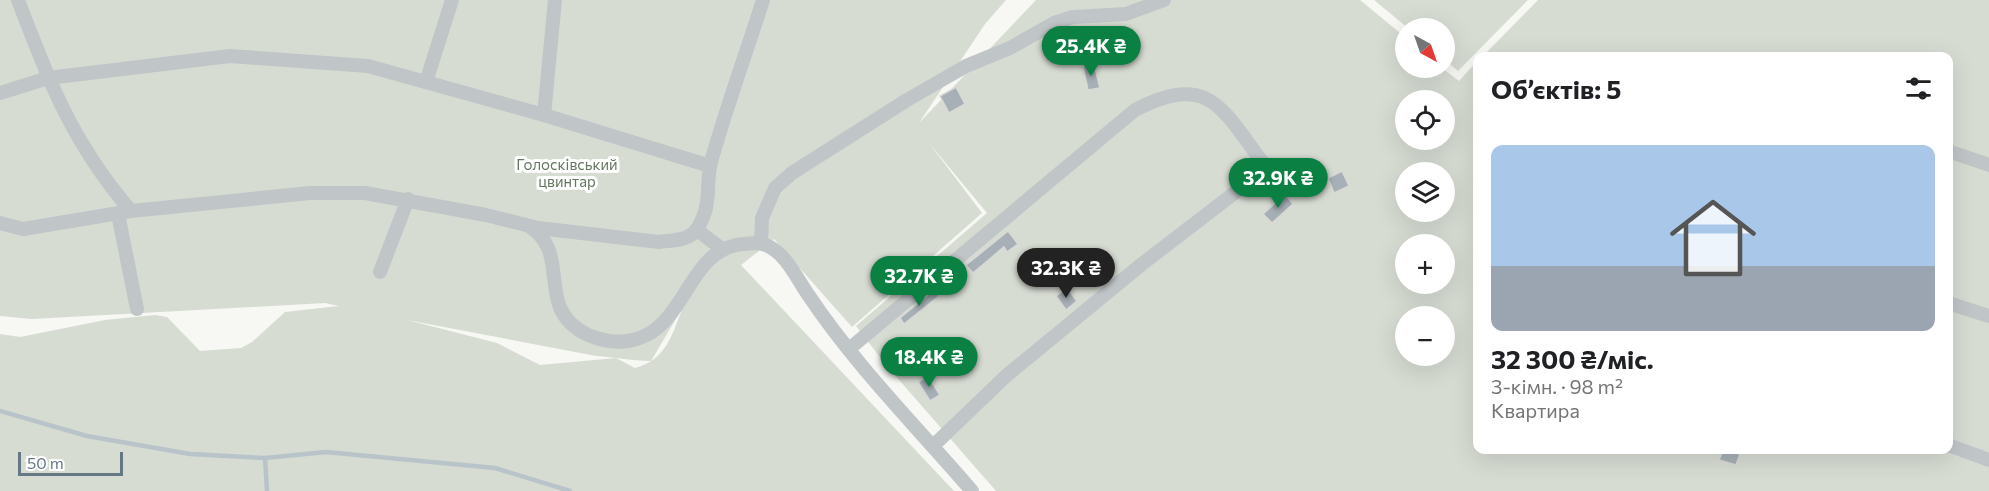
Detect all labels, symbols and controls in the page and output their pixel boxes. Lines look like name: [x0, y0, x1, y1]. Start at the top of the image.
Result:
north arrow: [1395, 18, 1455, 78]
map controls: [1395, 18, 1455, 366]
pin: 25.4K ₴: [1036, 26, 1146, 77]
text: 25.4K ₴: [1056, 33, 1126, 57]
icon: filters: [1902, 72, 1935, 105]
text: Об’єктів: 5: [1491, 73, 1621, 104]
button: locate: [1395, 90, 1455, 150]
park label: Голосківський цвинтар: [516, 155, 618, 190]
pin: 32.9K ₴: [1223, 158, 1333, 209]
button: layers: [1395, 162, 1455, 222]
text: 32.9K ₴: [1243, 165, 1313, 189]
icon: home: [1659, 184, 1767, 292]
button: +: [1395, 234, 1455, 294]
pin: 32.3K ₴: [1011, 248, 1121, 299]
text: 32.3K ₴: [1031, 255, 1101, 279]
pin: 32.7K ₴: [864, 256, 974, 307]
text: 32.7K ₴: [884, 263, 954, 287]
button: −: [1395, 306, 1455, 366]
pin: 18.4K ₴: [874, 337, 984, 388]
text: 32 300 ₴/міс.: [1491, 343, 1654, 374]
text: 18.4K ₴: [895, 344, 963, 368]
text: 3-кімн. · 98 m²: [1491, 374, 1623, 398]
text: Квартира: [1491, 398, 1580, 422]
scale bar: [18, 449, 123, 476]
text: 50 m: [27, 453, 64, 472]

